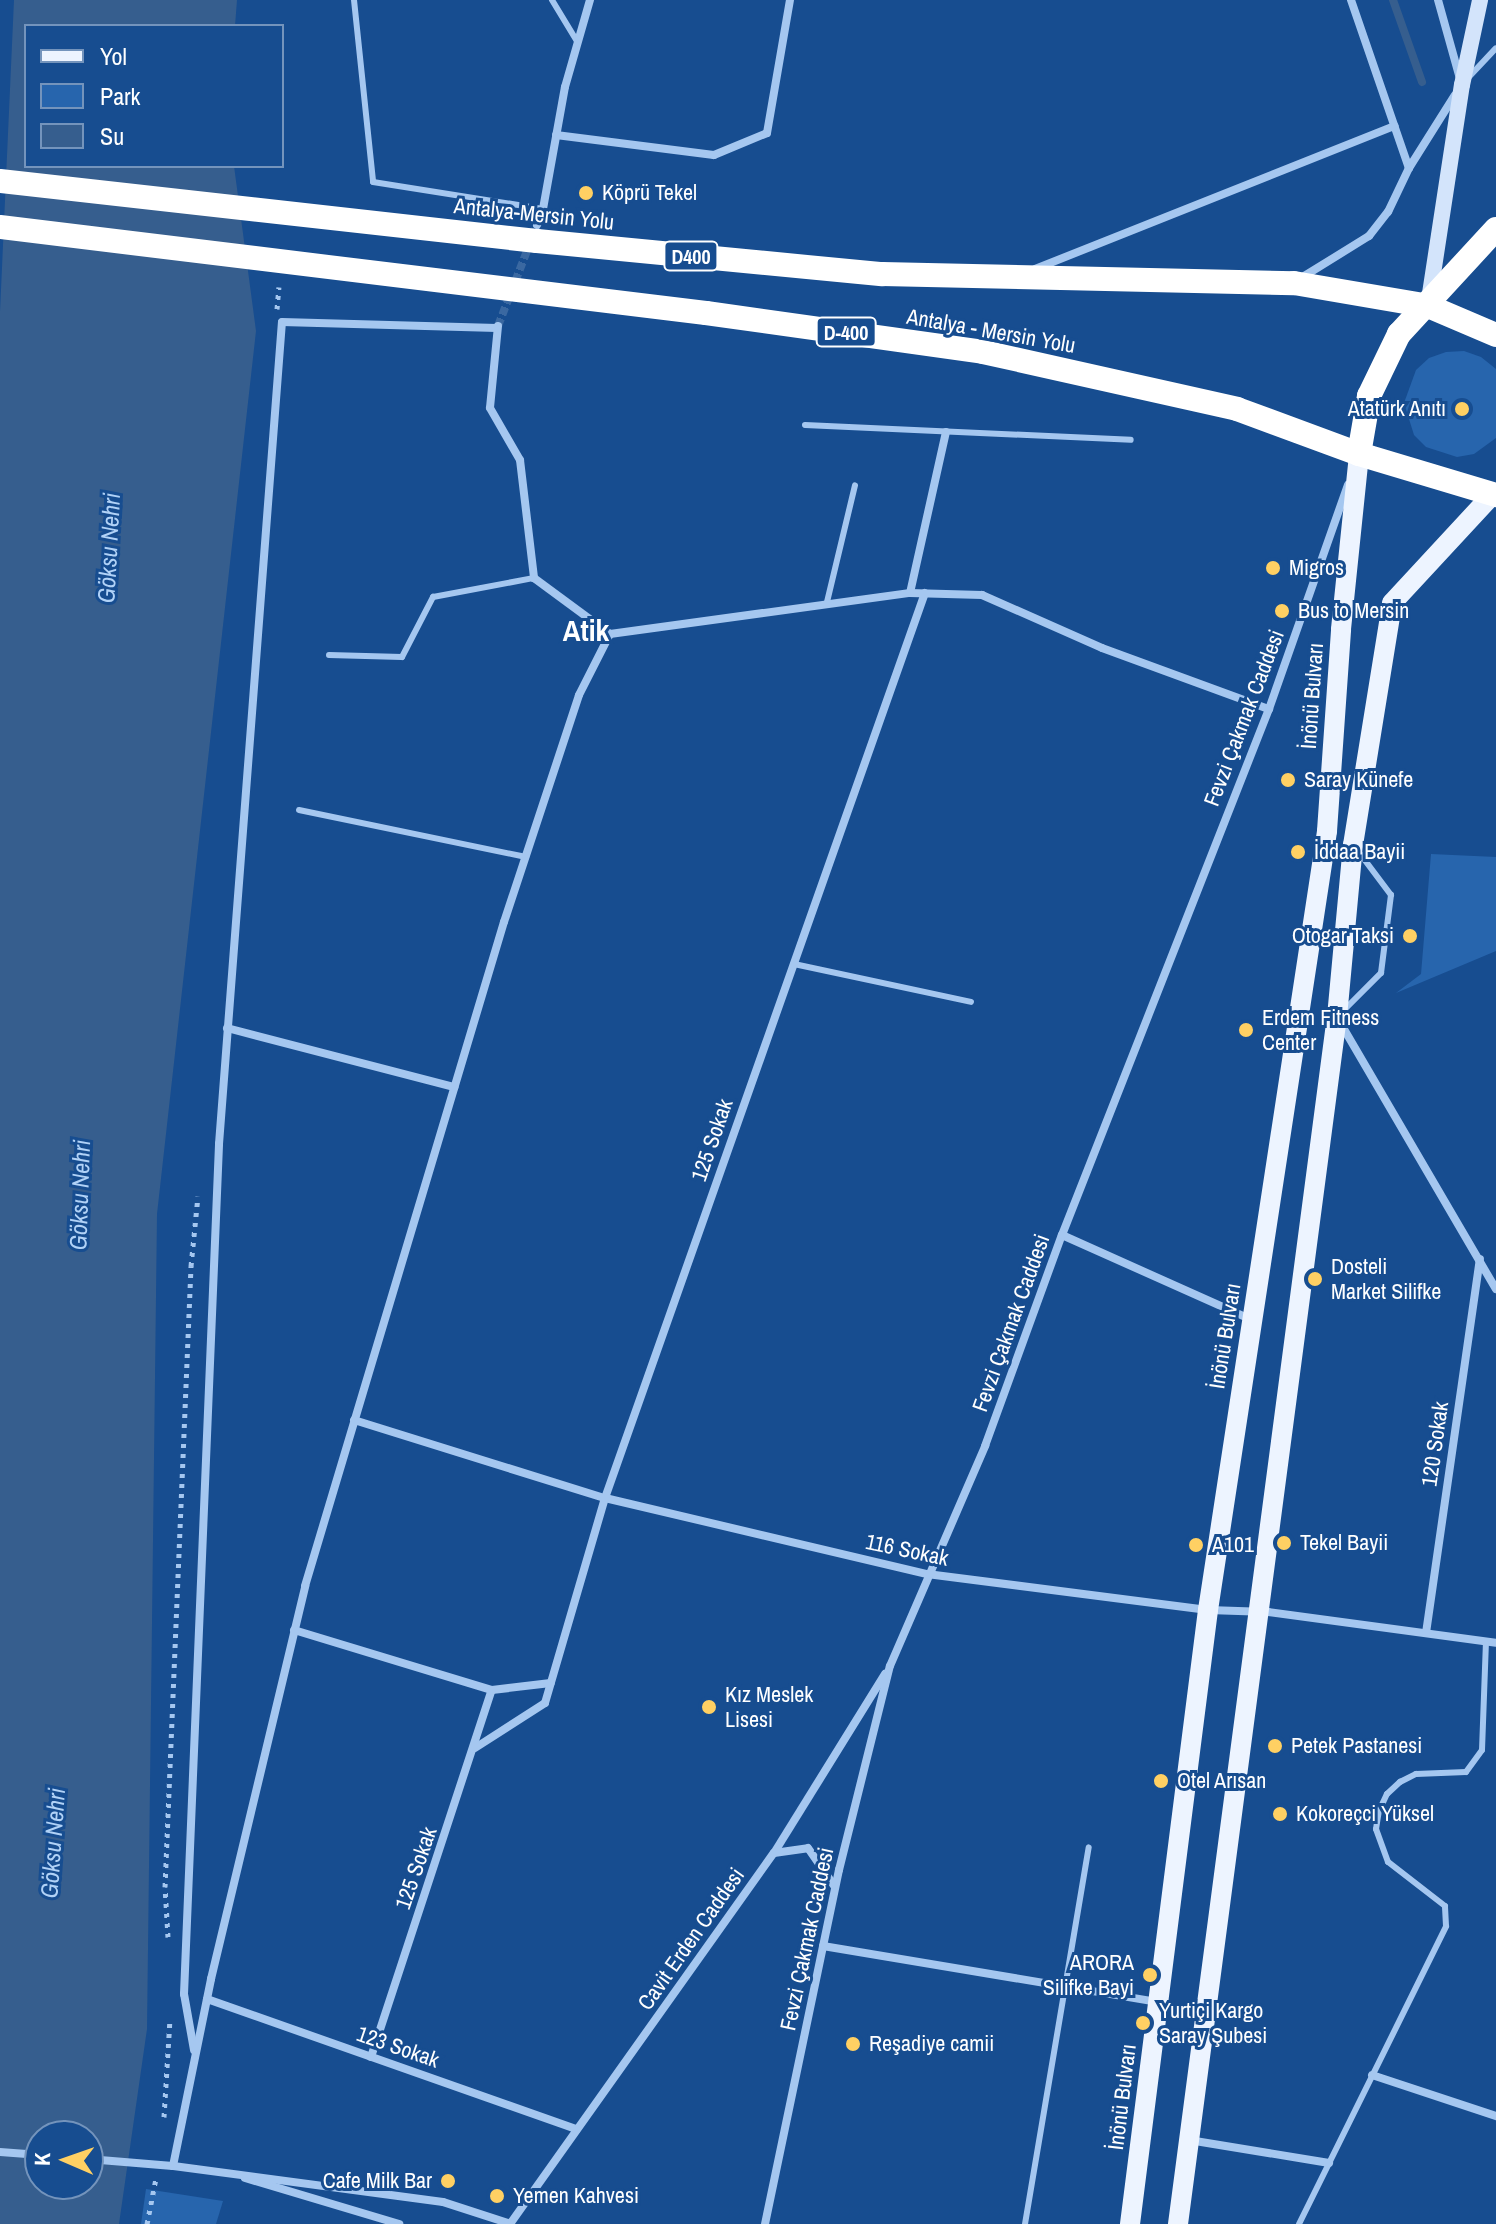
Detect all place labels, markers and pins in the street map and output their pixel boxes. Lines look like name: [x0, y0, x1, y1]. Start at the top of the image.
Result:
place label: Köprü Tekel: [602, 180, 697, 206]
marker: Köprü Tekel: [577, 184, 595, 202]
place label: Atatürk Anıtı: [1347, 396, 1446, 422]
marker: Atatürk Anıtı: [1453, 400, 1471, 418]
place label: Migros: [1289, 555, 1344, 581]
marker: Migros: [1264, 559, 1282, 577]
place label: Bus to Mersin: [1298, 598, 1409, 624]
marker: Bus to Mersin: [1273, 602, 1291, 620]
place label: Saray Künefe: [1304, 767, 1413, 793]
marker: Saray Künefe: [1279, 771, 1297, 789]
place label: İddaa Bayii: [1314, 839, 1405, 865]
marker: İddaa Bayii: [1289, 843, 1307, 861]
place label: Otogar Taksi: [1291, 923, 1394, 949]
marker: Otogar Taksi: [1401, 927, 1419, 945]
place label: Erdem Fitness Center: [1262, 1004, 1379, 1056]
marker: Erdem Fitness Center: [1237, 1021, 1255, 1039]
place label: Dosteli Market Silifke: [1331, 1253, 1441, 1304]
marker: Dosteli Market Silifke: [1306, 1270, 1324, 1288]
place label: Tekel Bayii: [1300, 1530, 1388, 1556]
place label: A101: [1212, 1532, 1254, 1558]
marker: Tekel Bayii: [1275, 1534, 1293, 1552]
marker: A101: [1187, 1536, 1205, 1554]
place label: Kız Meslek Lisesi: [725, 1681, 813, 1732]
marker: Kız Meslek Lisesi: [700, 1698, 718, 1716]
place label: Petek Pastanesi: [1291, 1733, 1422, 1759]
marker: Petek Pastanesi: [1266, 1737, 1284, 1755]
place label: Otel Arısan: [1177, 1768, 1267, 1794]
marker: Otel Arısan: [1152, 1772, 1170, 1790]
place label: Kokoreçci Yüksel: [1296, 1801, 1434, 1827]
marker: Kokoreçci Yüksel: [1271, 1805, 1289, 1823]
place label: ARORA Silifke Bayi: [1043, 1949, 1134, 2000]
marker: ARORA Silifke Bayi: [1141, 1966, 1159, 1984]
place label: Yurtiçi Kargo Saray Şubesi: [1159, 1997, 1267, 2048]
marker: Yurtiçi Kargo Saray Şubesi: [1134, 2014, 1152, 2032]
place label: Reşadiye camii: [869, 2031, 994, 2057]
marker: Reşadiye camii: [844, 2035, 862, 2053]
place label: Cafe Milk Bar: [323, 2168, 432, 2194]
marker: Cafe Milk Bar: [439, 2172, 457, 2190]
place label: Yemen Kahvesi: [513, 2183, 639, 2209]
marker: Yemen Kahvesi: [488, 2187, 506, 2205]

